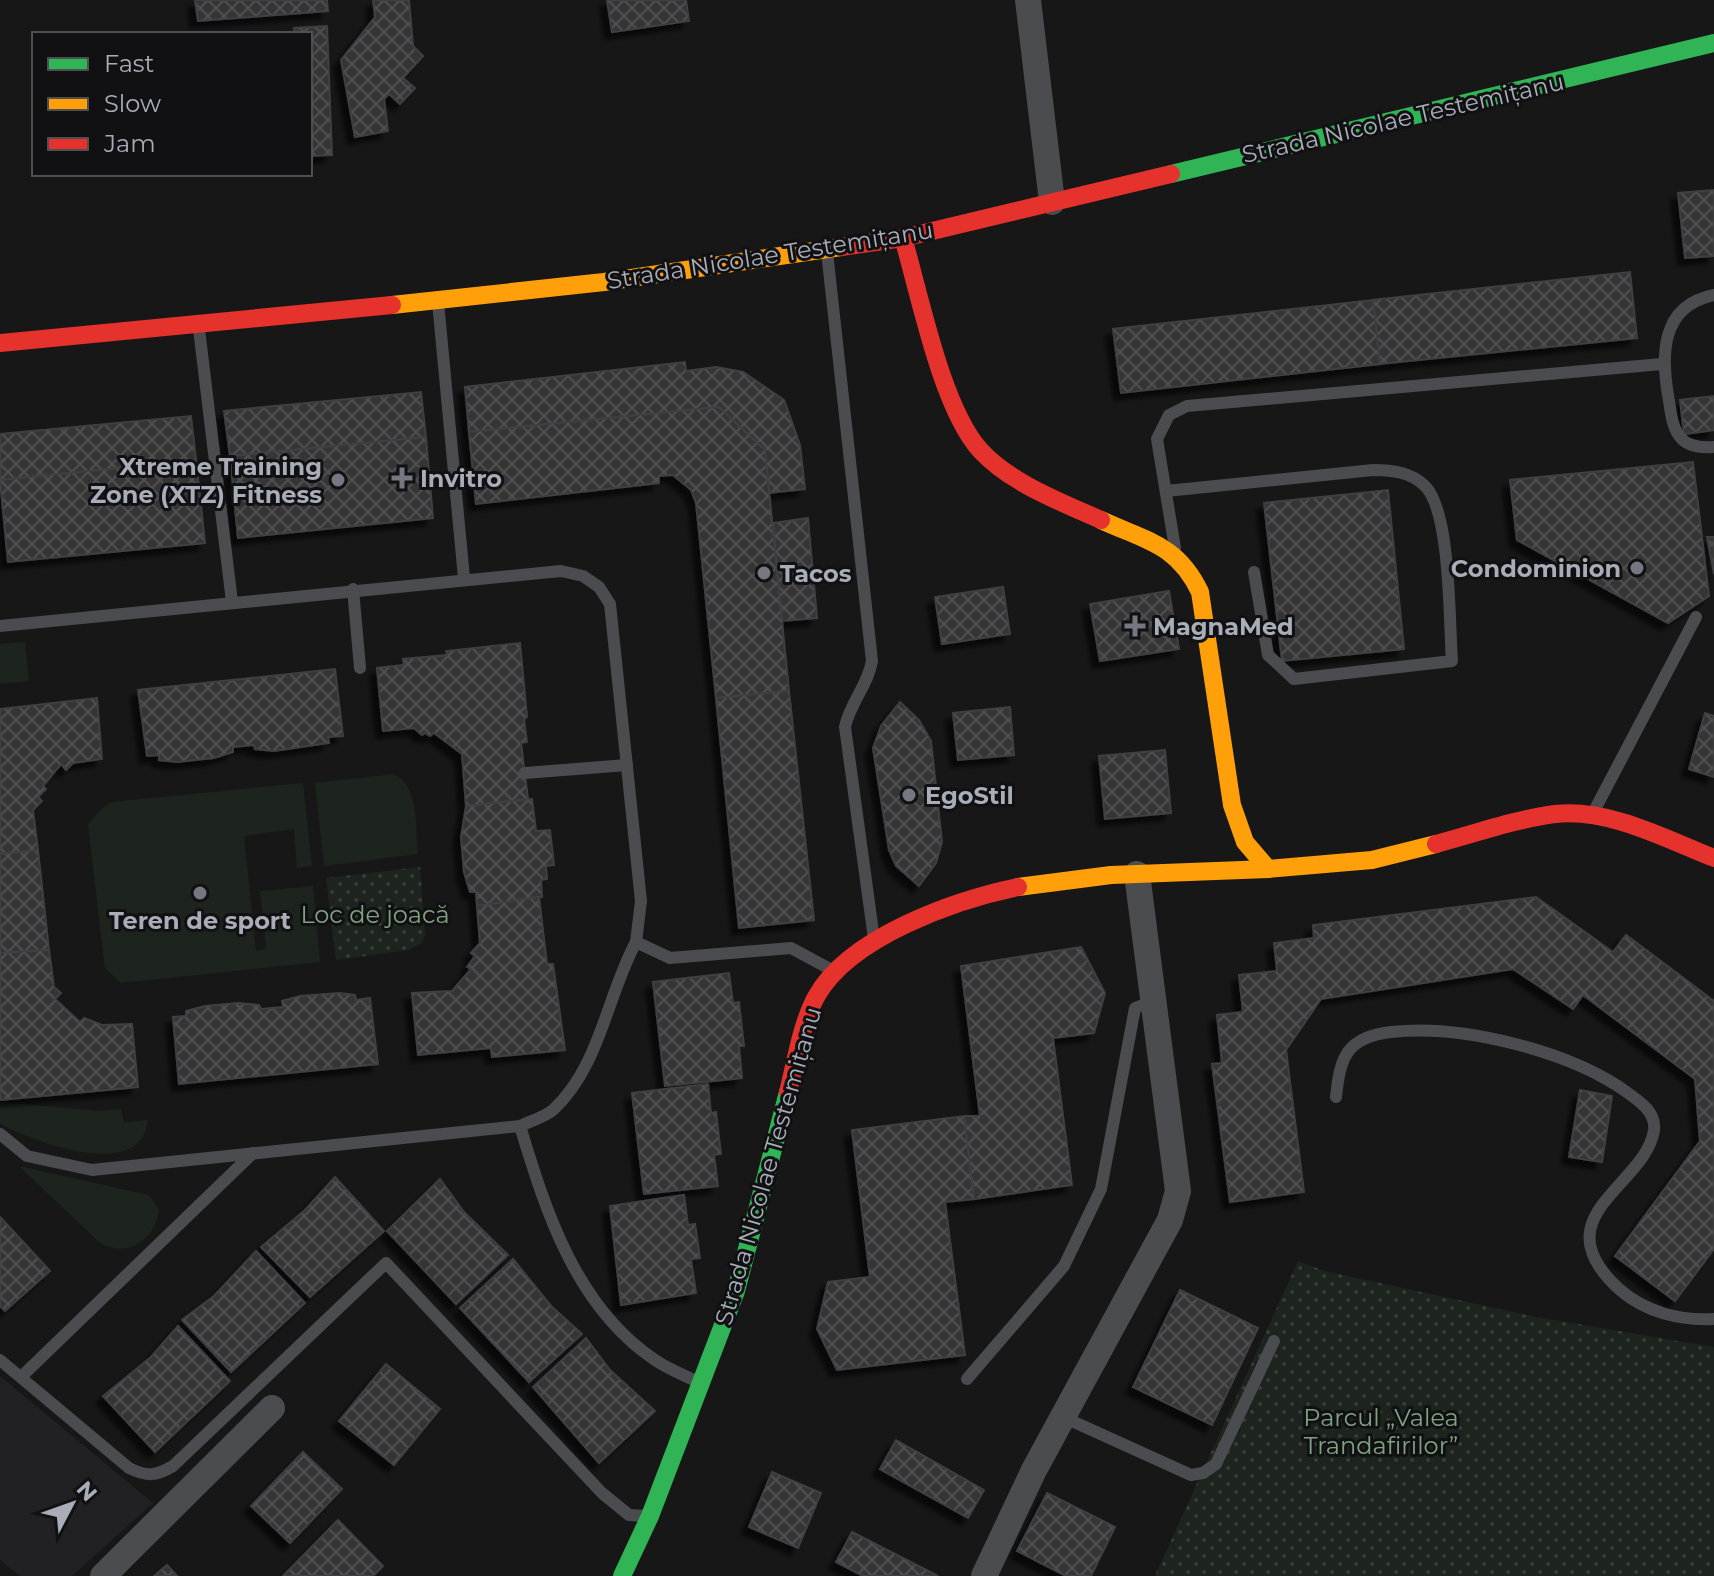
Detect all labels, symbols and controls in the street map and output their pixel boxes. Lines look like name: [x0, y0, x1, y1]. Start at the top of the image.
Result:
legend: [32, 32, 312, 176]
text: Fast: [104, 49, 155, 78]
street label: Strada Nicolae Testemițanu: [1239, 67, 1567, 169]
text: Slow: [104, 89, 161, 118]
text: Jam: [103, 129, 156, 158]
street label: Strada Nicolae Testemițanu: [605, 215, 935, 295]
place label: Xtreme Training Zone (XTZ) Fitness: [90, 452, 322, 509]
place label: Invitro: [420, 464, 502, 493]
marker: Invitro: [391, 467, 413, 489]
marker: Xtreme Training Zone (XTZ) Fitness: [329, 471, 347, 489]
place label: Condominion: [1451, 554, 1621, 583]
place label: Tacos: [780, 559, 852, 588]
marker: Condominion: [1628, 559, 1646, 577]
marker: Tacos: [755, 564, 773, 582]
place label: MagnaMed: [1153, 612, 1294, 641]
marker: MagnaMed: [1124, 615, 1146, 637]
place label: EgoStil: [925, 781, 1014, 810]
marker: EgoStil: [900, 786, 918, 804]
marker: Teren de sport: [191, 884, 209, 902]
park label: Loc de joacă: [300, 900, 450, 929]
place label: Teren de sport: [109, 906, 292, 935]
street label: Strada Nicolae Testemițanu: [709, 1004, 827, 1328]
park label: Parcul „Valea Trandafirilor”: [1303, 1403, 1459, 1460]
north arrow: [32, 1464, 112, 1544]
text: N: [71, 1476, 103, 1507]

